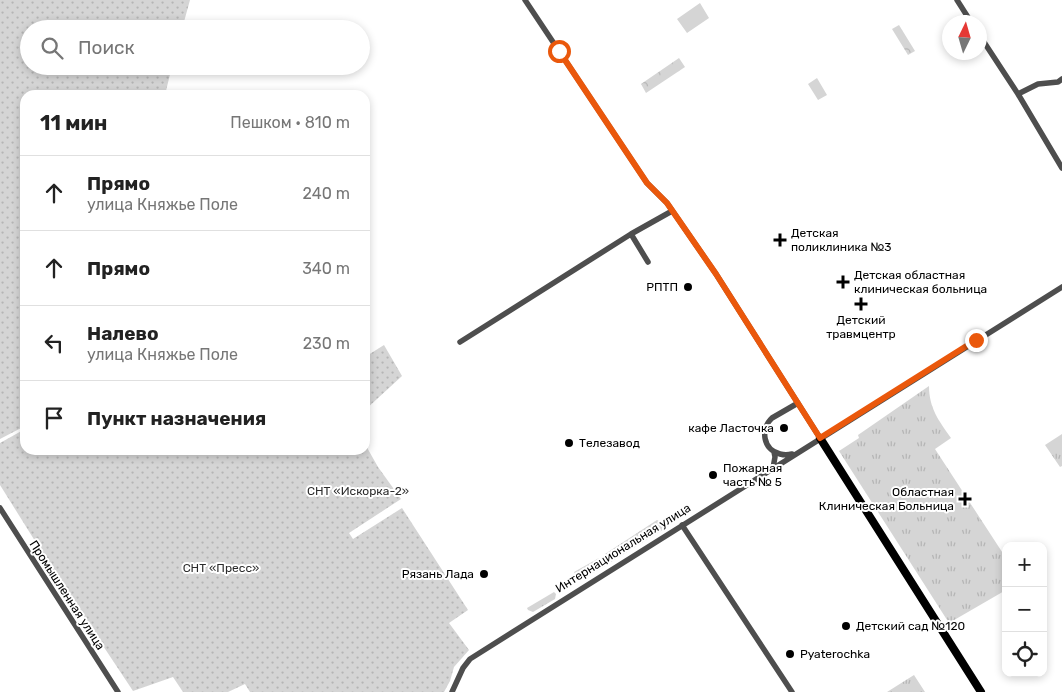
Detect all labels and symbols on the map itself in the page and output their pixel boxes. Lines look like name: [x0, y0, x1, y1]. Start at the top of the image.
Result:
north arrow: [942, 15, 987, 60]
route start: [548, 40, 571, 63]
place label: Детская поликлиника №3: [791, 226, 892, 254]
marker: Детская поликлиника №3: [773, 233, 787, 247]
place label: Детская областная клиническая больница: [854, 268, 987, 296]
marker: Детская областная клиническая больница: [836, 275, 850, 289]
place label: РПТП: [646, 280, 678, 294]
marker: РПТП: [682, 281, 694, 293]
marker: Детский травмцентр: [854, 297, 868, 311]
place label: Детский травмцентр: [826, 313, 896, 341]
route end: [965, 329, 988, 352]
place label: кафе Ласточка: [688, 421, 774, 435]
marker: кафе Ласточка: [778, 422, 790, 434]
place label: Телезавод: [579, 436, 640, 450]
marker: Телезавод: [563, 437, 575, 449]
place label: Пожарная часть № 5: [723, 461, 782, 489]
marker: Пожарная часть № 5: [707, 469, 719, 481]
park label: СНТ «Искорка-2»: [307, 484, 409, 498]
place label: Областная Клиническая Больница: [819, 485, 954, 513]
marker: Областная Клиническая Больница: [958, 492, 972, 506]
street label: Интернациональная улица: [553, 501, 693, 595]
street label: Промышленная улица: [26, 538, 108, 652]
park label: СНТ «Пресс»: [183, 561, 259, 575]
place label: Рязань Лада: [402, 567, 474, 581]
marker: Рязань Лада: [478, 568, 490, 580]
place label: Детский сад №120: [856, 619, 965, 633]
marker: Детский сад №120: [840, 620, 852, 632]
place label: Pyaterochka: [800, 647, 870, 661]
marker: Pyaterochka: [784, 648, 796, 660]

